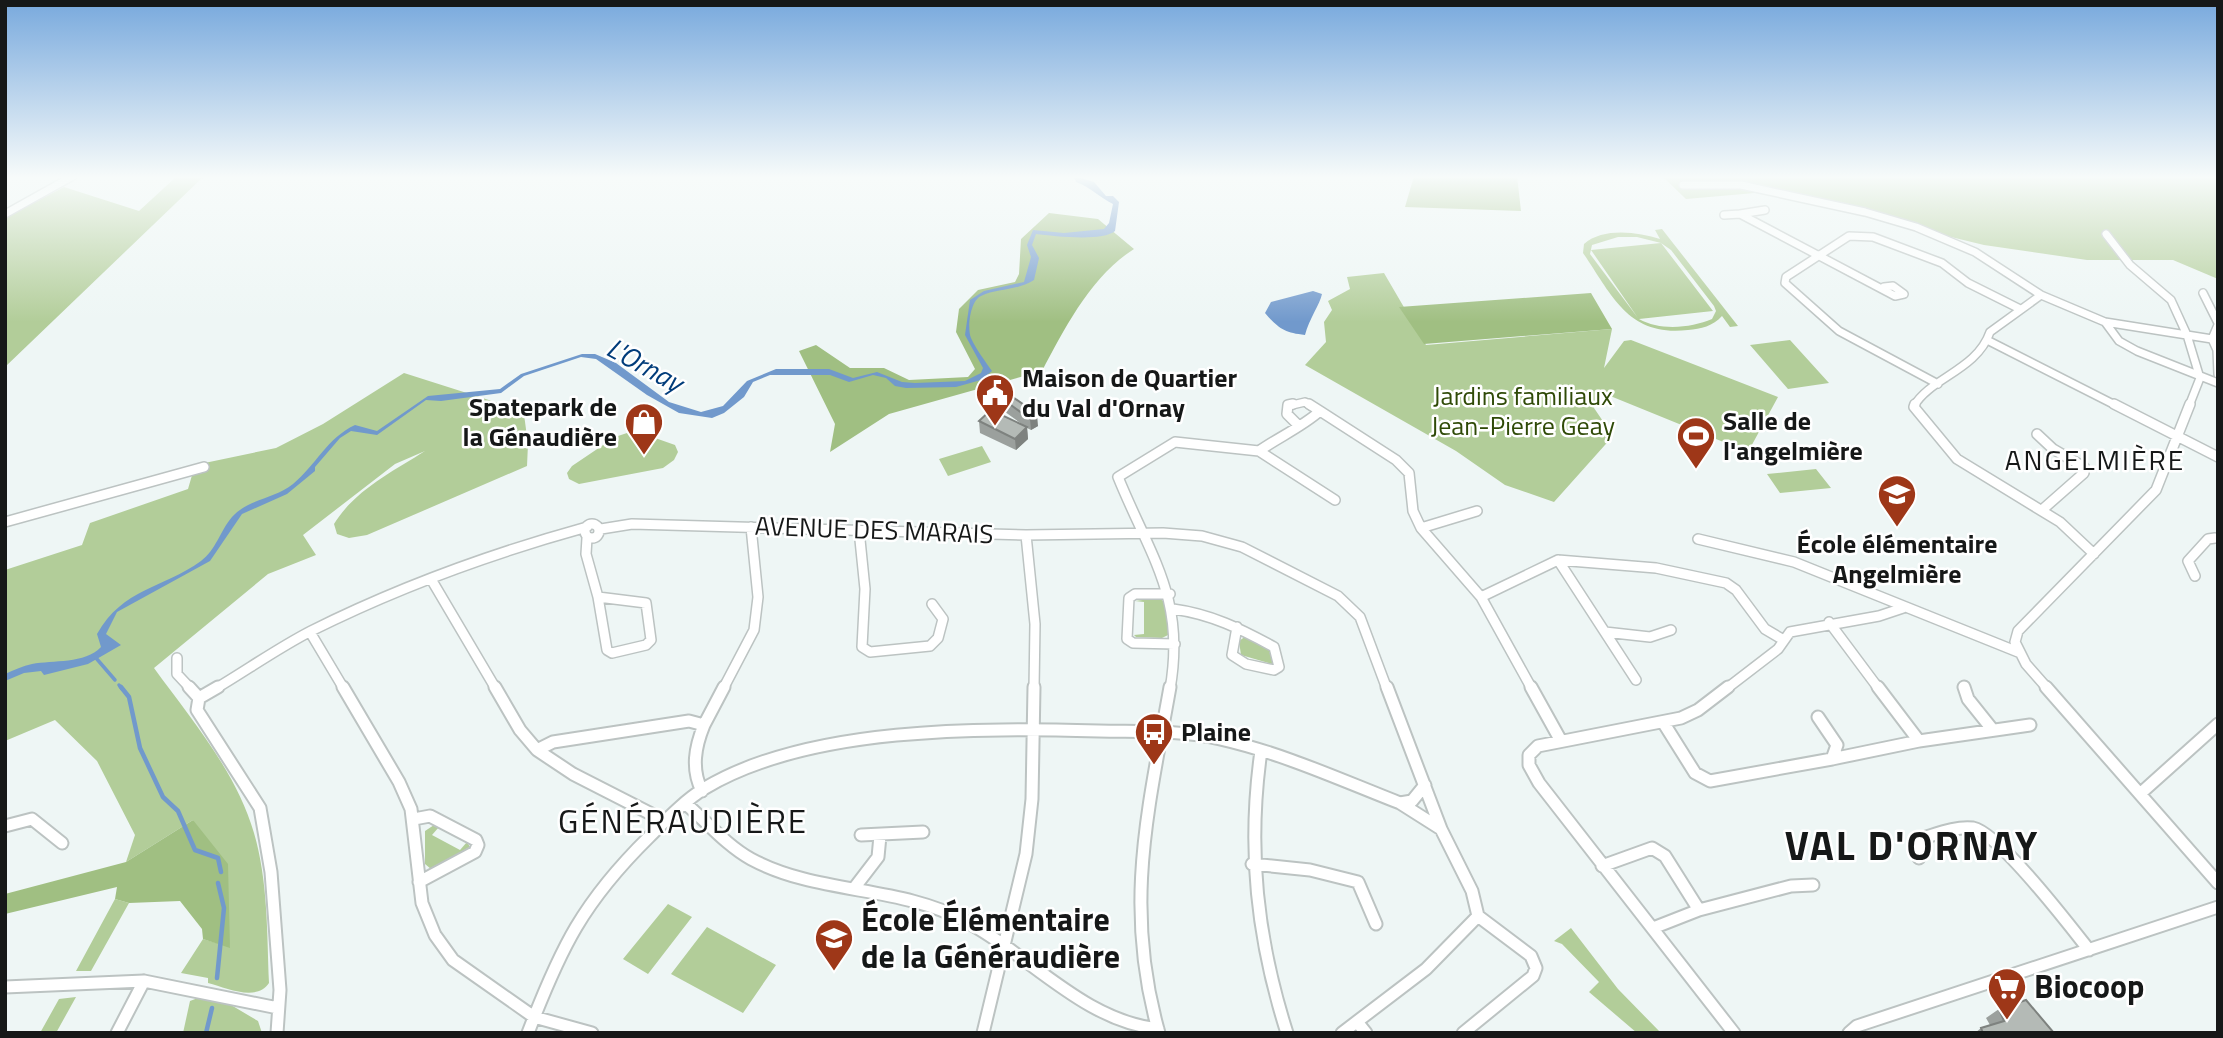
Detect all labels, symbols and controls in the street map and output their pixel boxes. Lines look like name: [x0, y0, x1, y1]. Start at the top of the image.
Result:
water label: L'Ornay: [599, 326, 694, 405]
place label: Maison de Quartier du Val d'Ornay: [1022, 358, 1237, 427]
public building icon: Maison de Quartier du Val d'Ornay: [974, 372, 1016, 427]
park label: Jardins familiaux Jean-Pierre Geay: [1431, 376, 1615, 445]
place label: Spatepark de la Génaudière: [463, 387, 617, 456]
shop icon: Spatepark de la Génaudière: [623, 401, 665, 456]
place label: Salle de l'angelmière: [1723, 401, 1863, 470]
sports icon: Salle de l'angelmière: [1675, 415, 1717, 470]
district label: ANGELMIÈRE: [2005, 438, 2185, 481]
school or university icon: École élémentaire Angelmière: [1876, 473, 1918, 528]
street label: AVENUE DES MARAIS: [754, 506, 994, 553]
place label: École élémentaire Angelmière: [1797, 524, 1997, 593]
bus stop icon: Plaine: [1133, 711, 1175, 766]
place label: Plaine: [1181, 712, 1251, 751]
district label: GÉNÉRAUDIÈRE: [558, 796, 808, 846]
district label: VAL D'ORNAY: [1785, 815, 2039, 876]
place label: École Élémentaire de la Généraudière: [861, 895, 1120, 980]
school or university icon: École Élémentaire de la Généraudière: [813, 917, 855, 972]
place label: Biocoop: [2034, 962, 2144, 1010]
supermarket icon: Biocoop: [1986, 966, 2028, 1021]

